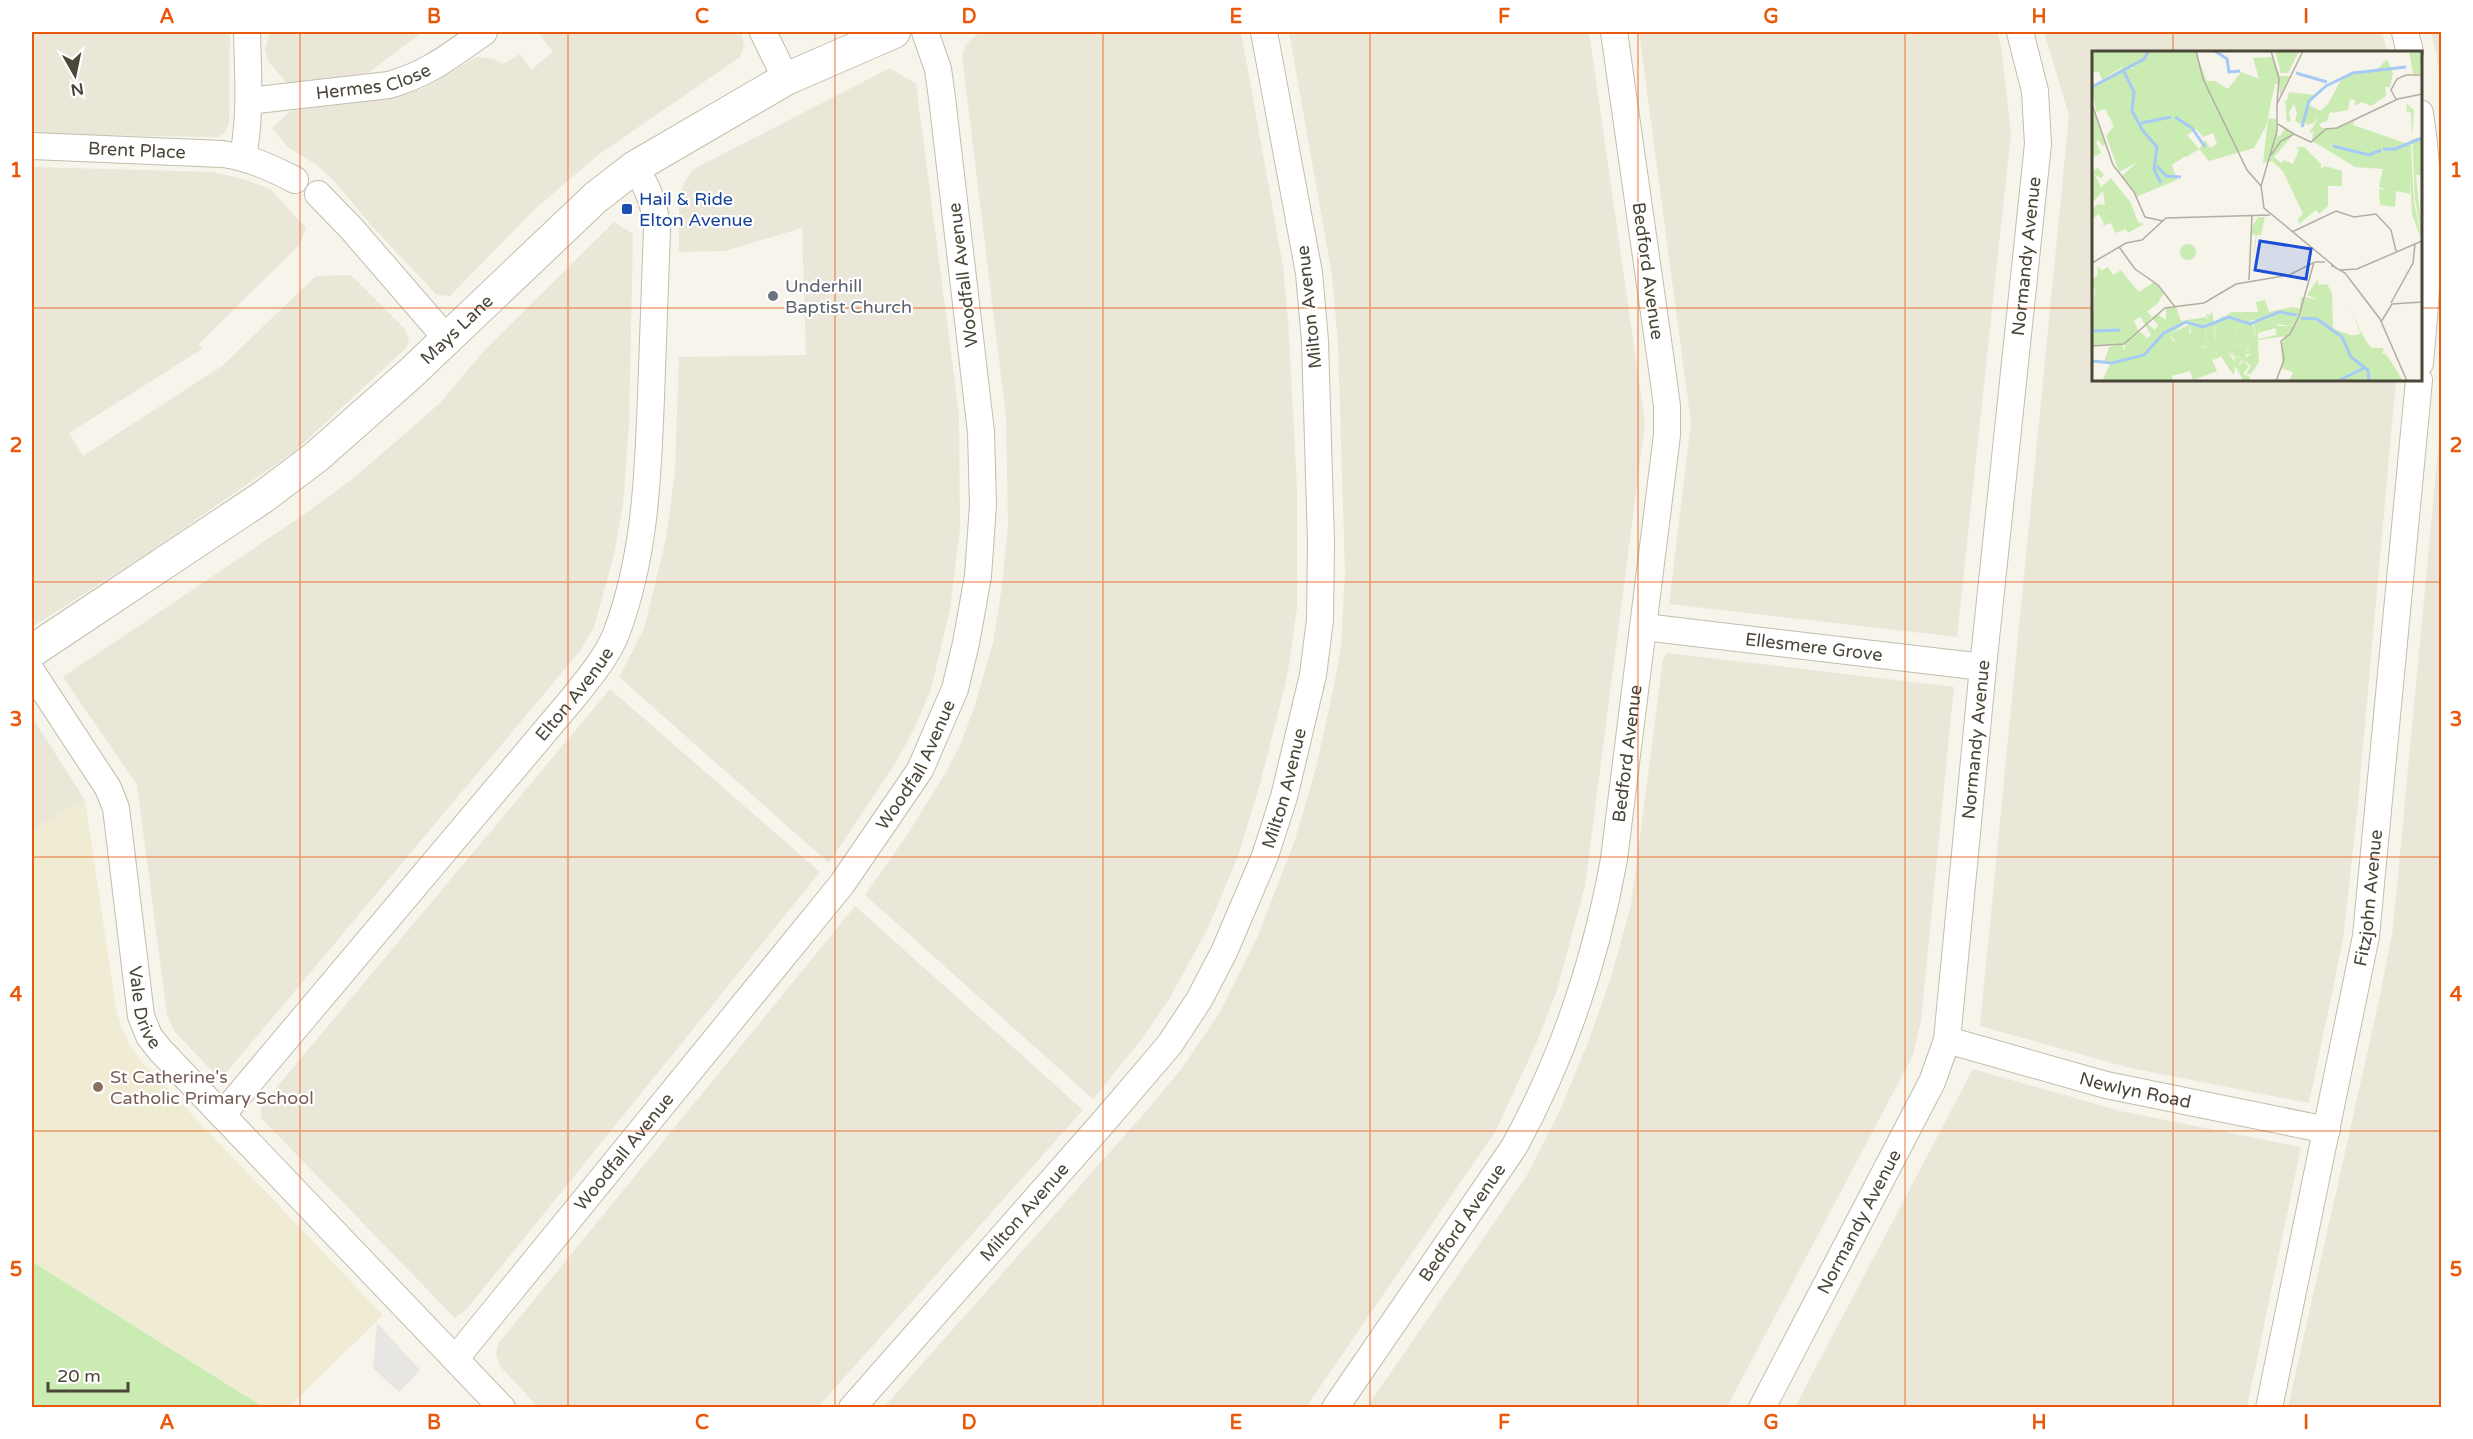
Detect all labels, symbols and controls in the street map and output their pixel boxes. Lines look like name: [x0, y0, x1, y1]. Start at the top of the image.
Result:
text: A: [160, 5, 175, 29]
text: B: [427, 5, 441, 29]
text: C: [695, 5, 709, 29]
text: D: [961, 5, 977, 29]
text: E: [1230, 5, 1243, 29]
text: F: [1498, 5, 1510, 29]
text: G: [1763, 5, 1779, 29]
text: H: [2031, 5, 2047, 29]
text: I: [2303, 5, 2309, 29]
north arrow: [45, 45, 105, 105]
inset map: [2092, 51, 2422, 381]
street label: Hermes Close: [315, 59, 435, 104]
text: N: [69, 78, 85, 100]
street label: Brent Place: [88, 137, 186, 163]
text: 1: [10, 159, 22, 183]
text: 1: [2450, 159, 2462, 183]
street label: Normandy Avenue: [2007, 176, 2045, 337]
place label: Hail & Ride Elton Avenue: [639, 188, 753, 231]
street label: Woodfall Avenue: [943, 201, 983, 349]
street label: Bedford Avenue: [1627, 201, 1669, 341]
marker: Hail & Ride Elton Avenue: [620, 202, 634, 216]
street label: Milton Avenue: [1292, 244, 1326, 370]
place label: Underhill Baptist Church: [785, 275, 912, 318]
marker: Underhill Baptist Church: [766, 289, 780, 303]
street label: Mays Lane: [416, 290, 498, 369]
text: 2: [10, 434, 22, 458]
text: 2: [2450, 434, 2462, 458]
street label: Ellesmere Grove: [1744, 628, 1884, 666]
street label: Elton Avenue: [530, 643, 618, 746]
street label: Normandy Avenue: [1957, 659, 1995, 820]
street label: Bedford Avenue: [1608, 683, 1647, 824]
street label: Woodfall Avenue: [871, 696, 960, 834]
text: 3: [10, 708, 22, 732]
text: 3: [2450, 708, 2462, 732]
street label: Milton Avenue: [1257, 726, 1311, 851]
street label: Fitzjohn Avenue: [2349, 828, 2387, 968]
street label: Vale Drive: [124, 965, 166, 1053]
text: 4: [10, 983, 23, 1007]
text: 4: [2450, 983, 2463, 1007]
place label: St Catherine's Catholic Primary School: [110, 1066, 314, 1109]
street label: Newlyn Road: [2077, 1067, 2193, 1113]
marker: St Catherine's Catholic Primary School: [91, 1080, 105, 1094]
street label: Woodfall Avenue: [569, 1088, 678, 1215]
street label: Normandy Avenue: [1812, 1146, 1906, 1298]
street label: Milton Avenue: [975, 1158, 1074, 1266]
street label: Bedford Avenue: [1414, 1159, 1510, 1286]
text: 5: [10, 1258, 22, 1282]
text: 5: [2450, 1258, 2462, 1282]
scale bar: [48, 1355, 128, 1393]
text: 20 m: [57, 1365, 101, 1387]
text: A: [160, 1411, 175, 1435]
text: B: [427, 1411, 441, 1435]
text: C: [695, 1411, 709, 1435]
text: D: [961, 1411, 977, 1435]
text: E: [1230, 1411, 1243, 1435]
text: F: [1498, 1411, 1510, 1435]
text: G: [1763, 1411, 1779, 1435]
text: H: [2031, 1411, 2047, 1435]
text: I: [2303, 1411, 2309, 1435]

